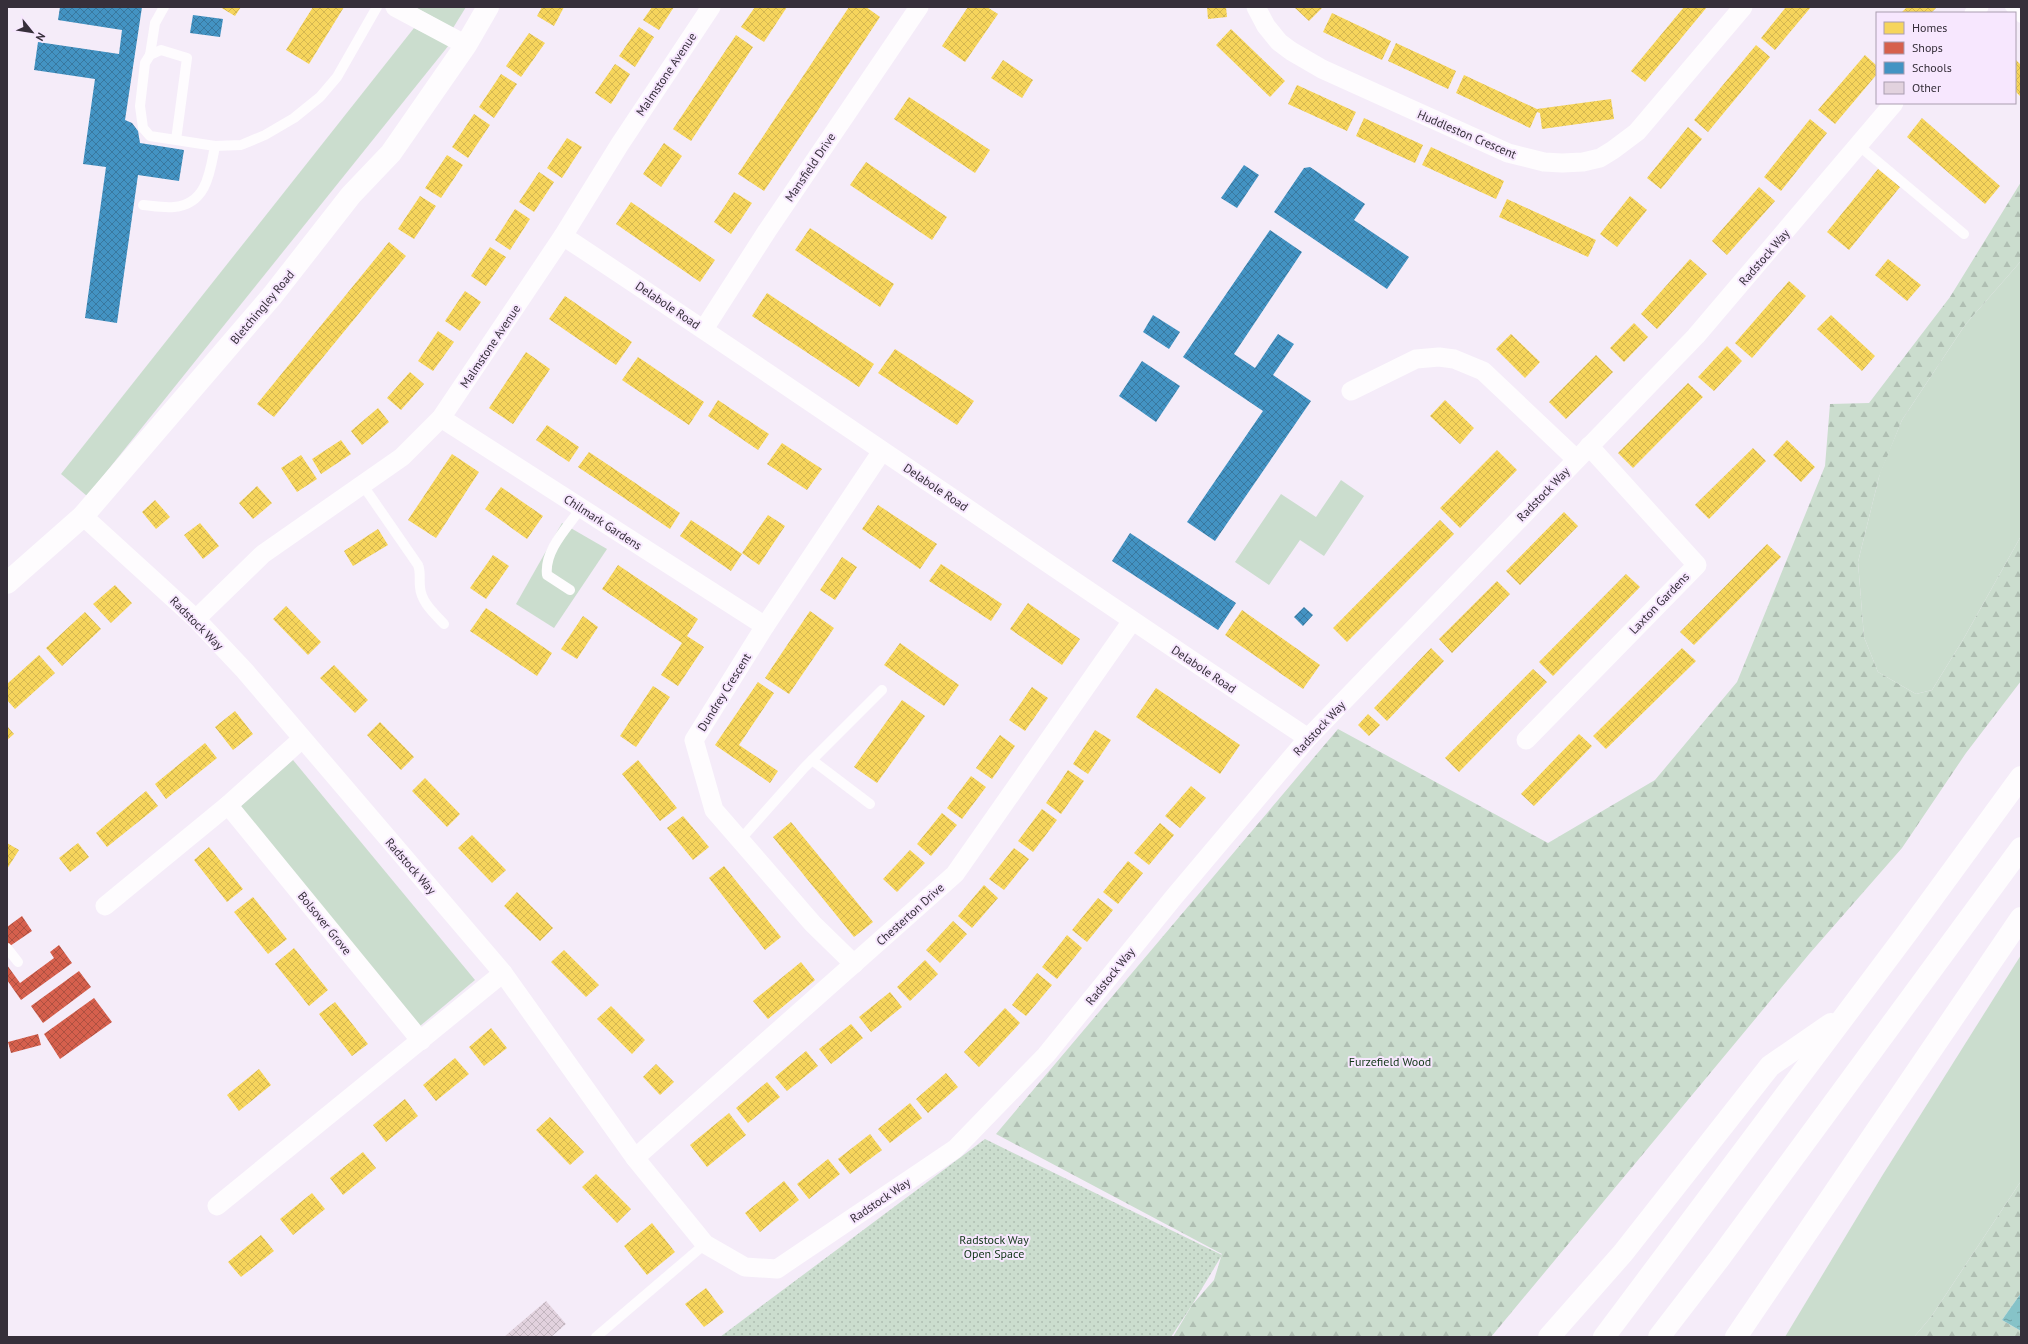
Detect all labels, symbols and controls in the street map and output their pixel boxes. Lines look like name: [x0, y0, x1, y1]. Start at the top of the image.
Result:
north arrow: [12, 12, 52, 52]
legend: [1876, 12, 2016, 104]
text: Homes: [1912, 20, 1947, 35]
text: N: [33, 30, 49, 44]
street label: Malmstone Avenue: [633, 30, 699, 118]
text: Shops: [1912, 40, 1943, 55]
text: Schools: [1912, 60, 1952, 75]
text: Other: [1912, 80, 1941, 95]
street label: Huddleston Crescent: [1415, 106, 1519, 162]
street label: Mansfield Drive: [781, 130, 839, 204]
street label: Radstock Way: [1736, 226, 1793, 288]
street label: Bletchingley Road: [227, 267, 297, 347]
street label: Delabole Road: [633, 278, 703, 332]
street label: Malmstone Avenue: [457, 302, 523, 390]
street label: Delabole Road: [901, 460, 971, 514]
street label: Radstock Way: [1513, 463, 1573, 524]
street label: Chilmark Gardens: [561, 491, 645, 553]
street label: Laxton Gardens: [1626, 569, 1692, 637]
street label: Radstock Way: [167, 593, 227, 653]
street label: Delabole Road: [1169, 642, 1239, 696]
street label: Dundrey Crescent: [694, 650, 754, 734]
street label: Radstock Way: [1290, 697, 1348, 759]
street label: Radstock Way: [383, 835, 440, 897]
street label: Chesterton Drive: [873, 880, 947, 948]
street label: Bolsover Grove: [295, 888, 355, 958]
street label: Radstock Way: [1082, 944, 1138, 1008]
park label: Furzefield Wood: [1349, 1054, 1431, 1069]
street label: Radstock Way: [847, 1174, 913, 1226]
park label: Radstock Way Open Space: [959, 1232, 1029, 1261]

